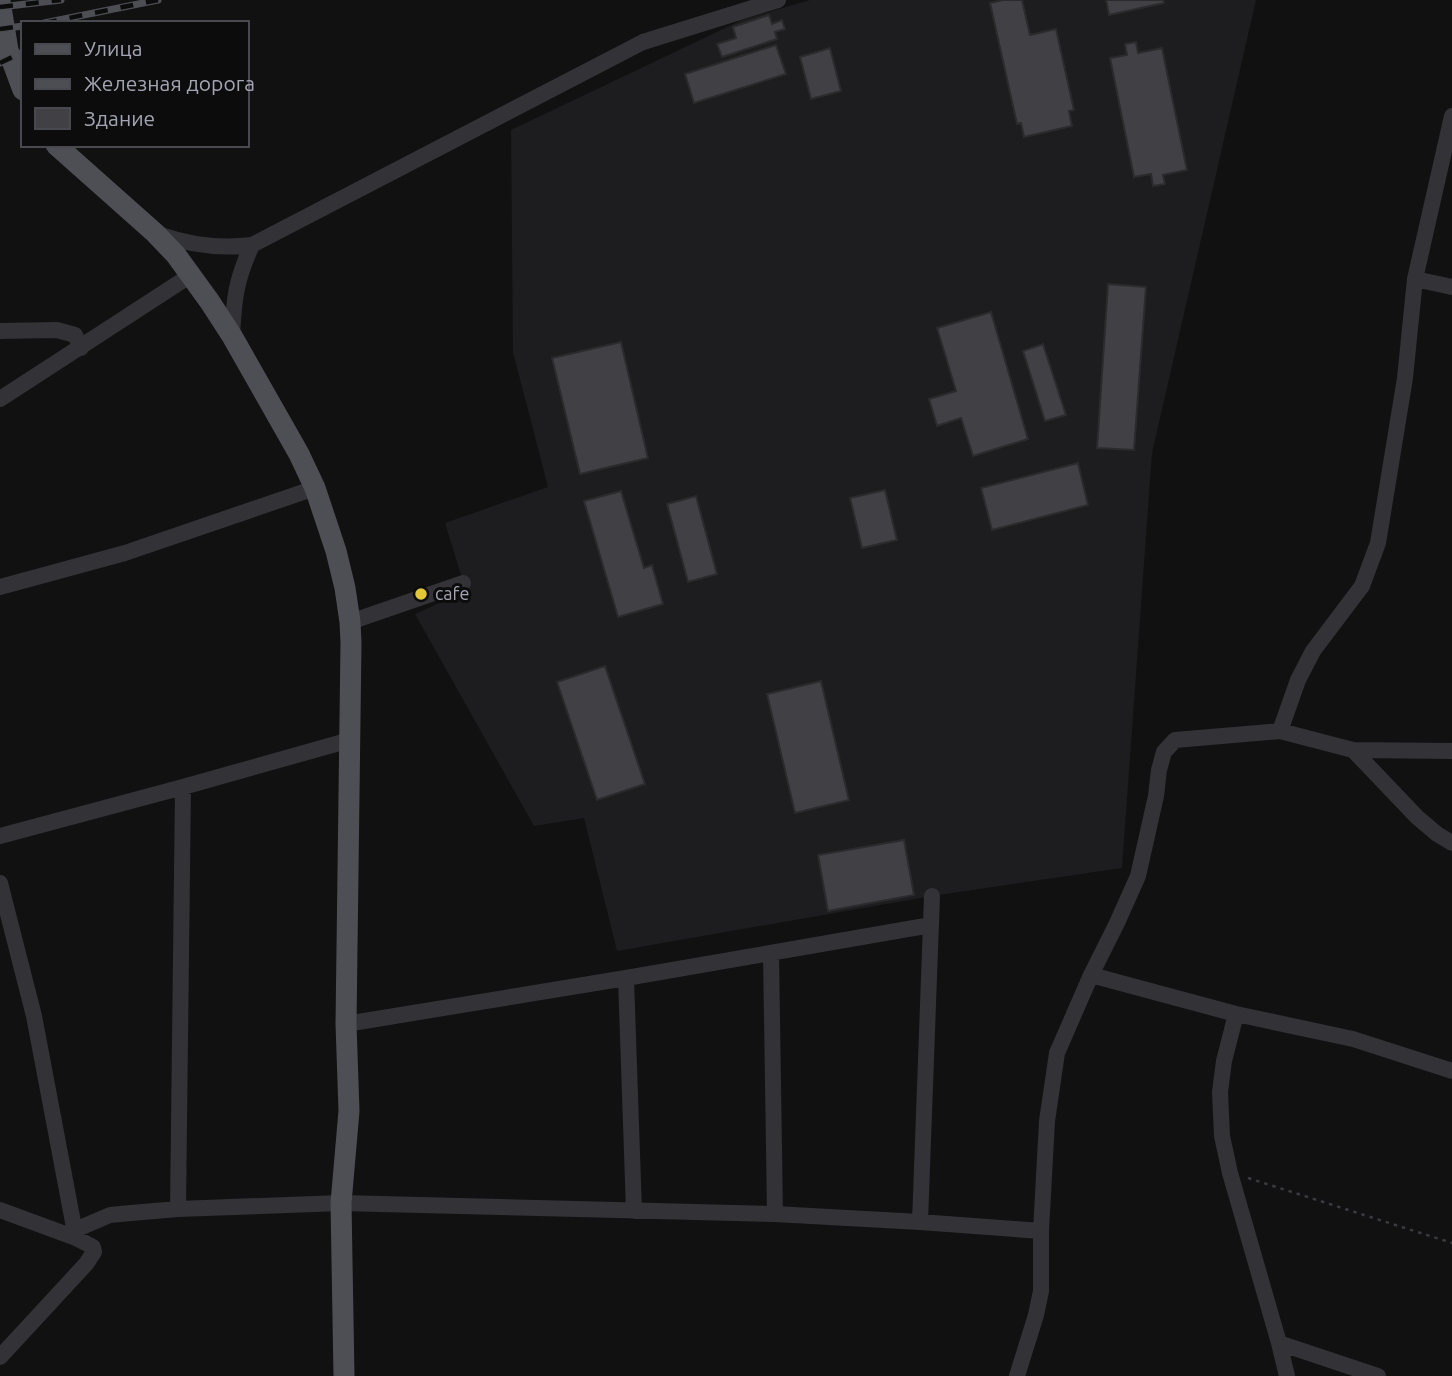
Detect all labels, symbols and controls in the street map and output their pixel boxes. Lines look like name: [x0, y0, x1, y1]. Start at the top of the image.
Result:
legend: [21, 21, 248, 147]
text: Улица: [84, 36, 142, 60]
text: Железная дорога: [84, 71, 255, 95]
text: Здание: [84, 106, 155, 130]
place label: cafe: [435, 583, 469, 603]
marker: cafe: [413, 586, 429, 602]

